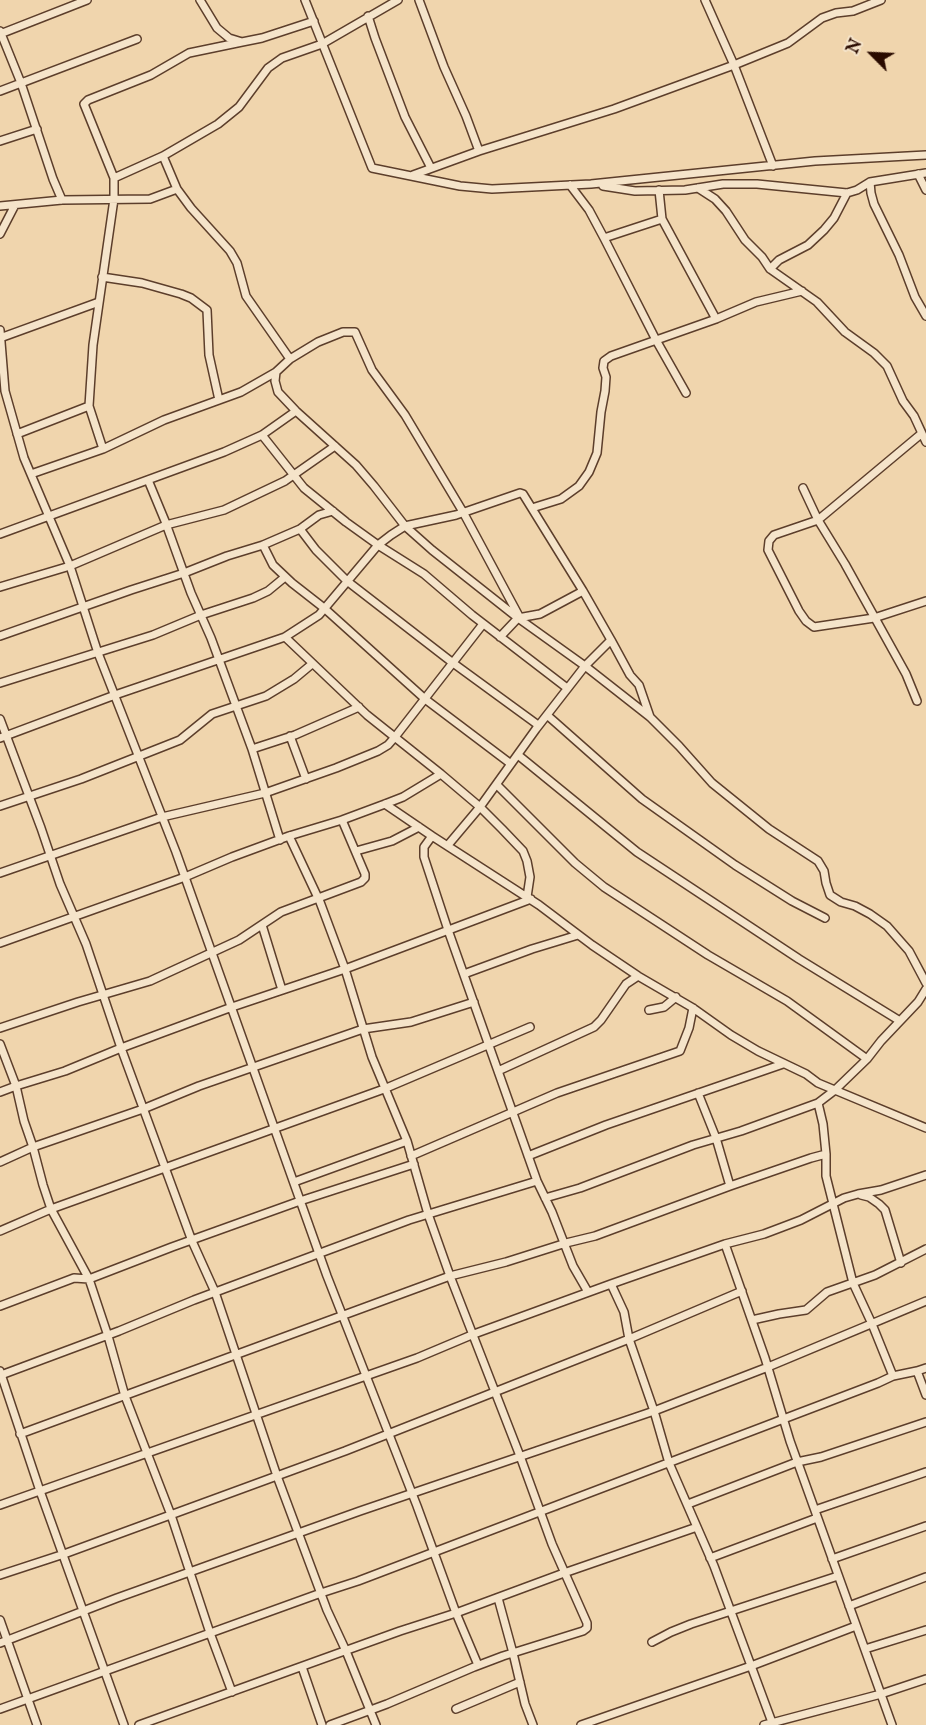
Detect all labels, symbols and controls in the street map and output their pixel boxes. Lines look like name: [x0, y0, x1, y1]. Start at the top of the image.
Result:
north arrow: [842, 24, 902, 84]
text: N: [844, 36, 868, 57]

